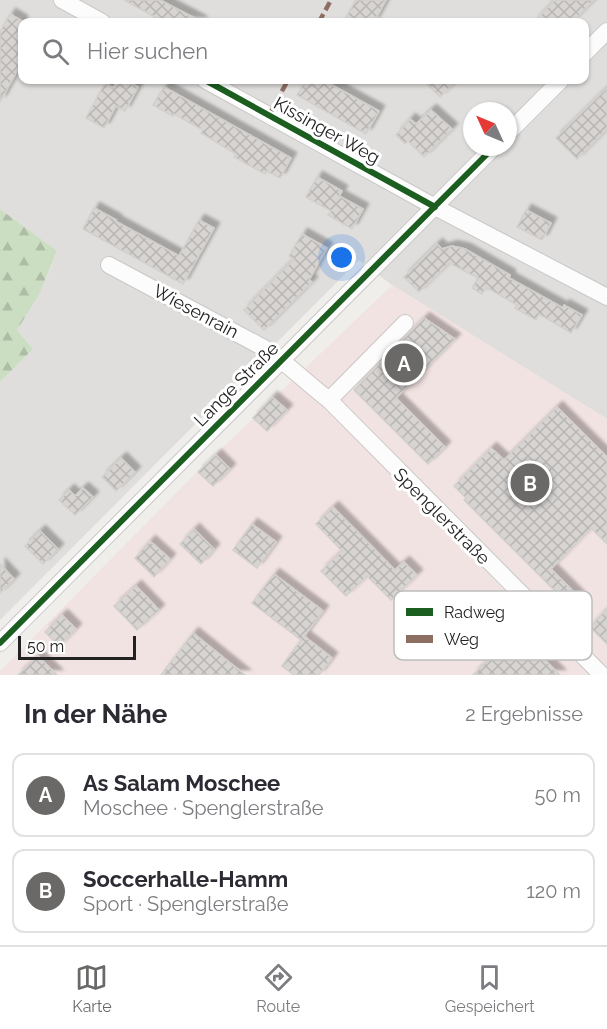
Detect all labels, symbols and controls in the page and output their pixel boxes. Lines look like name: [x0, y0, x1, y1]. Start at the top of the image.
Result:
search box: [18, 18, 589, 84]
icon: search: [39, 35, 72, 68]
text: Hier suchen: [87, 38, 208, 64]
street label: Kissinger Weg: [270, 92, 384, 168]
north arrow: [463, 102, 517, 156]
your location: [327, 243, 356, 272]
street label: Wiesenrain: [150, 280, 242, 342]
street label: Lange Straße: [190, 337, 283, 430]
pin: A: [384, 340, 424, 386]
pin: B: [510, 460, 550, 506]
street label: Spenglerstraße: [390, 464, 495, 569]
legend: [394, 591, 592, 660]
text: Radweg: [444, 603, 505, 622]
text: Weg: [444, 630, 479, 649]
scale bar: [18, 633, 136, 660]
text: 50 m: [27, 637, 64, 656]
text: In der Nähe: [24, 699, 167, 729]
text: 2 Ergebnisse: [465, 702, 583, 726]
text: As Salam Moschee: [83, 770, 280, 796]
text: A: [39, 783, 52, 807]
text: 50 m: [534, 783, 581, 807]
text: Moschee · Spenglerstraße: [83, 796, 323, 820]
text: Soccerhalle-Hamm: [83, 866, 288, 892]
text: B: [39, 879, 52, 903]
text: 120 m: [526, 879, 581, 903]
text: Sport · Spenglerstraße: [83, 892, 289, 916]
tab: Karte: [72, 961, 112, 1016]
tab: Route: [256, 961, 300, 1016]
tab: Gespeichert: [445, 961, 535, 1016]

